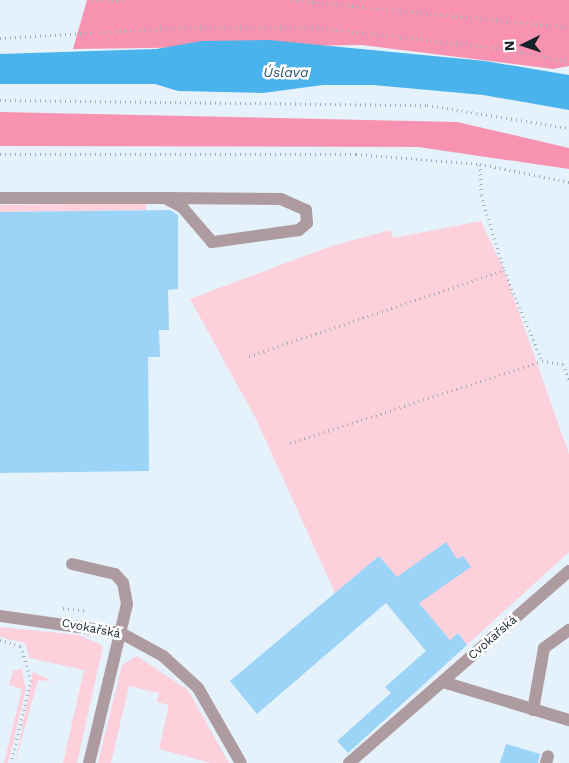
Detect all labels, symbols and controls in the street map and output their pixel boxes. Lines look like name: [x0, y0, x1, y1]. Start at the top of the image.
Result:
north arrow: [499, 20, 549, 70]
text: N: [501, 40, 517, 52]
water label: Úslava: [263, 64, 309, 80]
street label: Cvokařská: [466, 613, 520, 663]
street label: Cvokařská: [60, 616, 122, 642]

